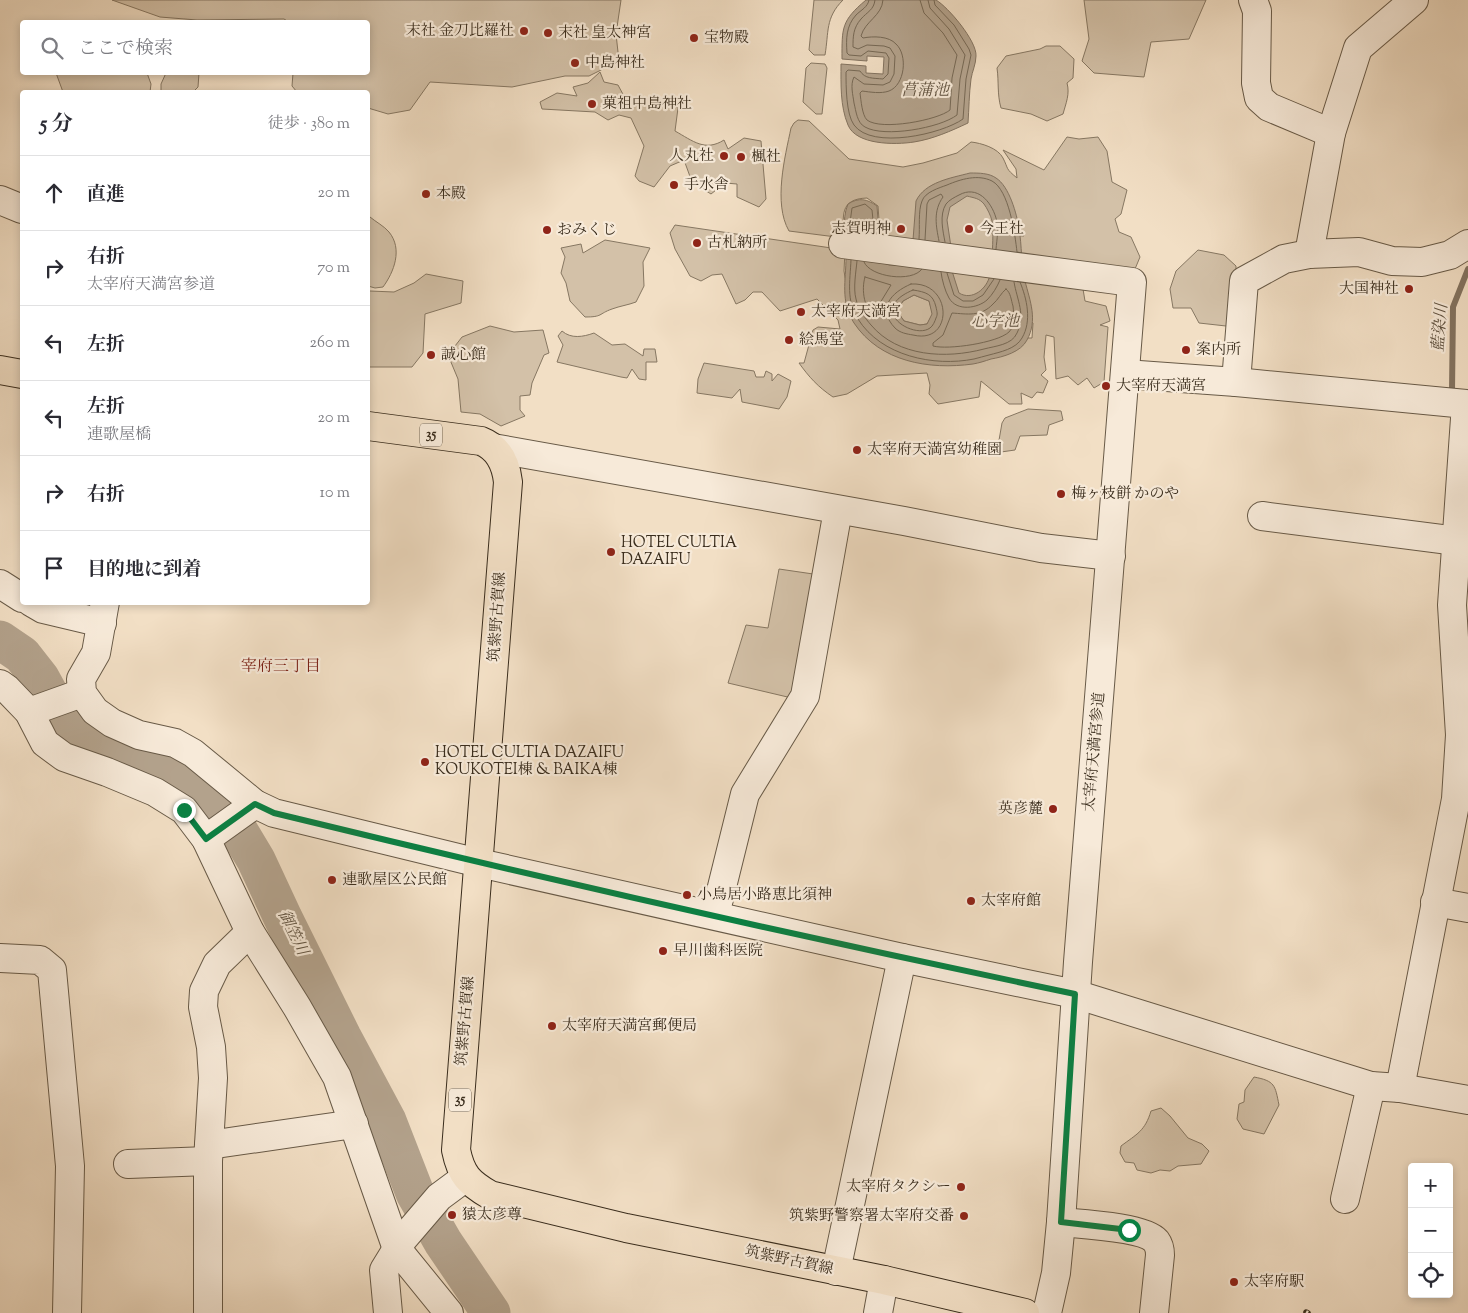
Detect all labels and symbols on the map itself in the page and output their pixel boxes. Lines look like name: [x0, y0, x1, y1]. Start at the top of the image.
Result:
place label: 末社 金刀比羅社: [406, 21, 514, 42]
place label: 末社 皇太神宮: [558, 23, 651, 44]
marker: 末社 金刀比羅社: [518, 25, 530, 37]
marker: 末社 皇太神宮: [542, 27, 554, 39]
place label: 宝物殿: [704, 28, 749, 49]
marker: 宝物殿: [688, 32, 700, 44]
place label: 中島神社: [585, 53, 645, 74]
marker: 中島神社: [569, 57, 581, 69]
water label: 菖蒲池: [901, 80, 951, 103]
place label: 菓祖中島神社: [602, 94, 692, 115]
marker: 菓祖中島神社: [586, 98, 598, 110]
place label: 人丸社: [669, 146, 714, 167]
place label: 楓社: [751, 147, 781, 168]
marker: 人丸社: [718, 150, 730, 162]
marker: 楓社: [735, 151, 747, 163]
place label: 手水舎: [684, 175, 729, 196]
marker: 手水舎: [668, 179, 680, 191]
place label: 本殿: [436, 184, 466, 205]
marker: 本殿: [420, 188, 432, 200]
place label: 志賀明神: [831, 219, 891, 240]
place label: 今王社: [979, 219, 1024, 240]
place label: おみくじ: [557, 220, 617, 241]
marker: 志賀明神: [895, 223, 907, 235]
marker: 今王社: [963, 223, 975, 235]
marker: おみくじ: [541, 224, 553, 236]
place label: 古札納所: [707, 233, 767, 254]
marker: 古札納所: [691, 237, 703, 249]
place label: 大国神社: [1339, 279, 1399, 300]
marker: 大国神社: [1403, 283, 1415, 295]
water label: 藍染川: [1427, 301, 1455, 353]
place label: 太宰府天満宮: [811, 302, 901, 323]
marker: 太宰府天満宮: [795, 306, 807, 318]
water label: 心字池: [971, 311, 1021, 334]
place label: 絵馬堂: [799, 330, 844, 351]
marker: 絵馬堂: [783, 334, 795, 346]
place label: 案内所: [1196, 340, 1241, 361]
marker: 案内所: [1180, 344, 1192, 356]
place label: 誠心館: [441, 345, 486, 366]
marker: 誠心館: [425, 349, 437, 361]
place label: 大宰府天満宮: [1116, 376, 1206, 397]
marker: 大宰府天満宮: [1100, 380, 1112, 392]
road number: 35: [420, 424, 442, 446]
place label: 太宰府天満宮幼稚園: [867, 440, 1002, 461]
marker: 太宰府天満宮幼稚園: [851, 444, 863, 456]
place label: 梅ヶ枝餅 かのや: [1071, 484, 1179, 505]
marker: 梅ヶ枝餅 かのや: [1055, 488, 1067, 500]
place label: HOTEL CULTIA DAZAIFU: [621, 533, 737, 571]
marker: HOTEL CULTIA DAZAIFU: [605, 546, 617, 558]
street label: 筑紫野古賀線: [484, 571, 512, 663]
district label: 宰府三丁目: [241, 656, 321, 679]
street label: 太宰府天満宮参道: [1079, 691, 1111, 813]
place label: HOTEL CULTIA DAZAIFU KOUKOTEI棟 & BAIKA棟: [435, 743, 624, 781]
marker: HOTEL CULTIA DAZAIFU KOUKOTEI棟 & BAIKA棟: [419, 756, 431, 768]
route end: [173, 799, 196, 822]
place label: 英彦麓: [998, 799, 1043, 820]
marker: 英彦麓: [1047, 803, 1059, 815]
place label: 連歌屋区公民館: [342, 870, 447, 891]
marker: 連歌屋区公民館: [326, 874, 338, 886]
place label: 小鳥居小路恵比須神: [697, 885, 832, 906]
marker: 小鳥居小路恵比須神: [681, 889, 693, 901]
place label: 太宰府館: [981, 891, 1041, 912]
marker: 太宰府館: [965, 895, 977, 907]
water label: 御笠川: [271, 906, 314, 961]
place label: 早川歯科医院: [673, 941, 763, 962]
marker: 早川歯科医院: [657, 945, 669, 957]
street label: 筑紫野古賀線: [452, 975, 480, 1067]
place label: 太宰府天満宮郵便局: [562, 1016, 697, 1037]
marker: 太宰府天満宮郵便局: [546, 1020, 558, 1032]
road number: 35: [449, 1088, 471, 1112]
place label: 太宰府タクシー: [846, 1177, 951, 1198]
marker: 太宰府タクシー: [955, 1181, 967, 1193]
place label: 猿太彦尊: [462, 1205, 522, 1226]
place label: 筑紫野警察署太宰府交番: [789, 1206, 954, 1227]
marker: 猿太彦尊: [446, 1209, 458, 1221]
marker: 筑紫野警察署太宰府交番: [958, 1210, 970, 1222]
route start: [1118, 1219, 1141, 1242]
street label: 筑紫野古賀線: [743, 1241, 835, 1281]
place label: 太宰府駅: [1244, 1272, 1304, 1293]
marker: 太宰府駅: [1228, 1276, 1240, 1288]

